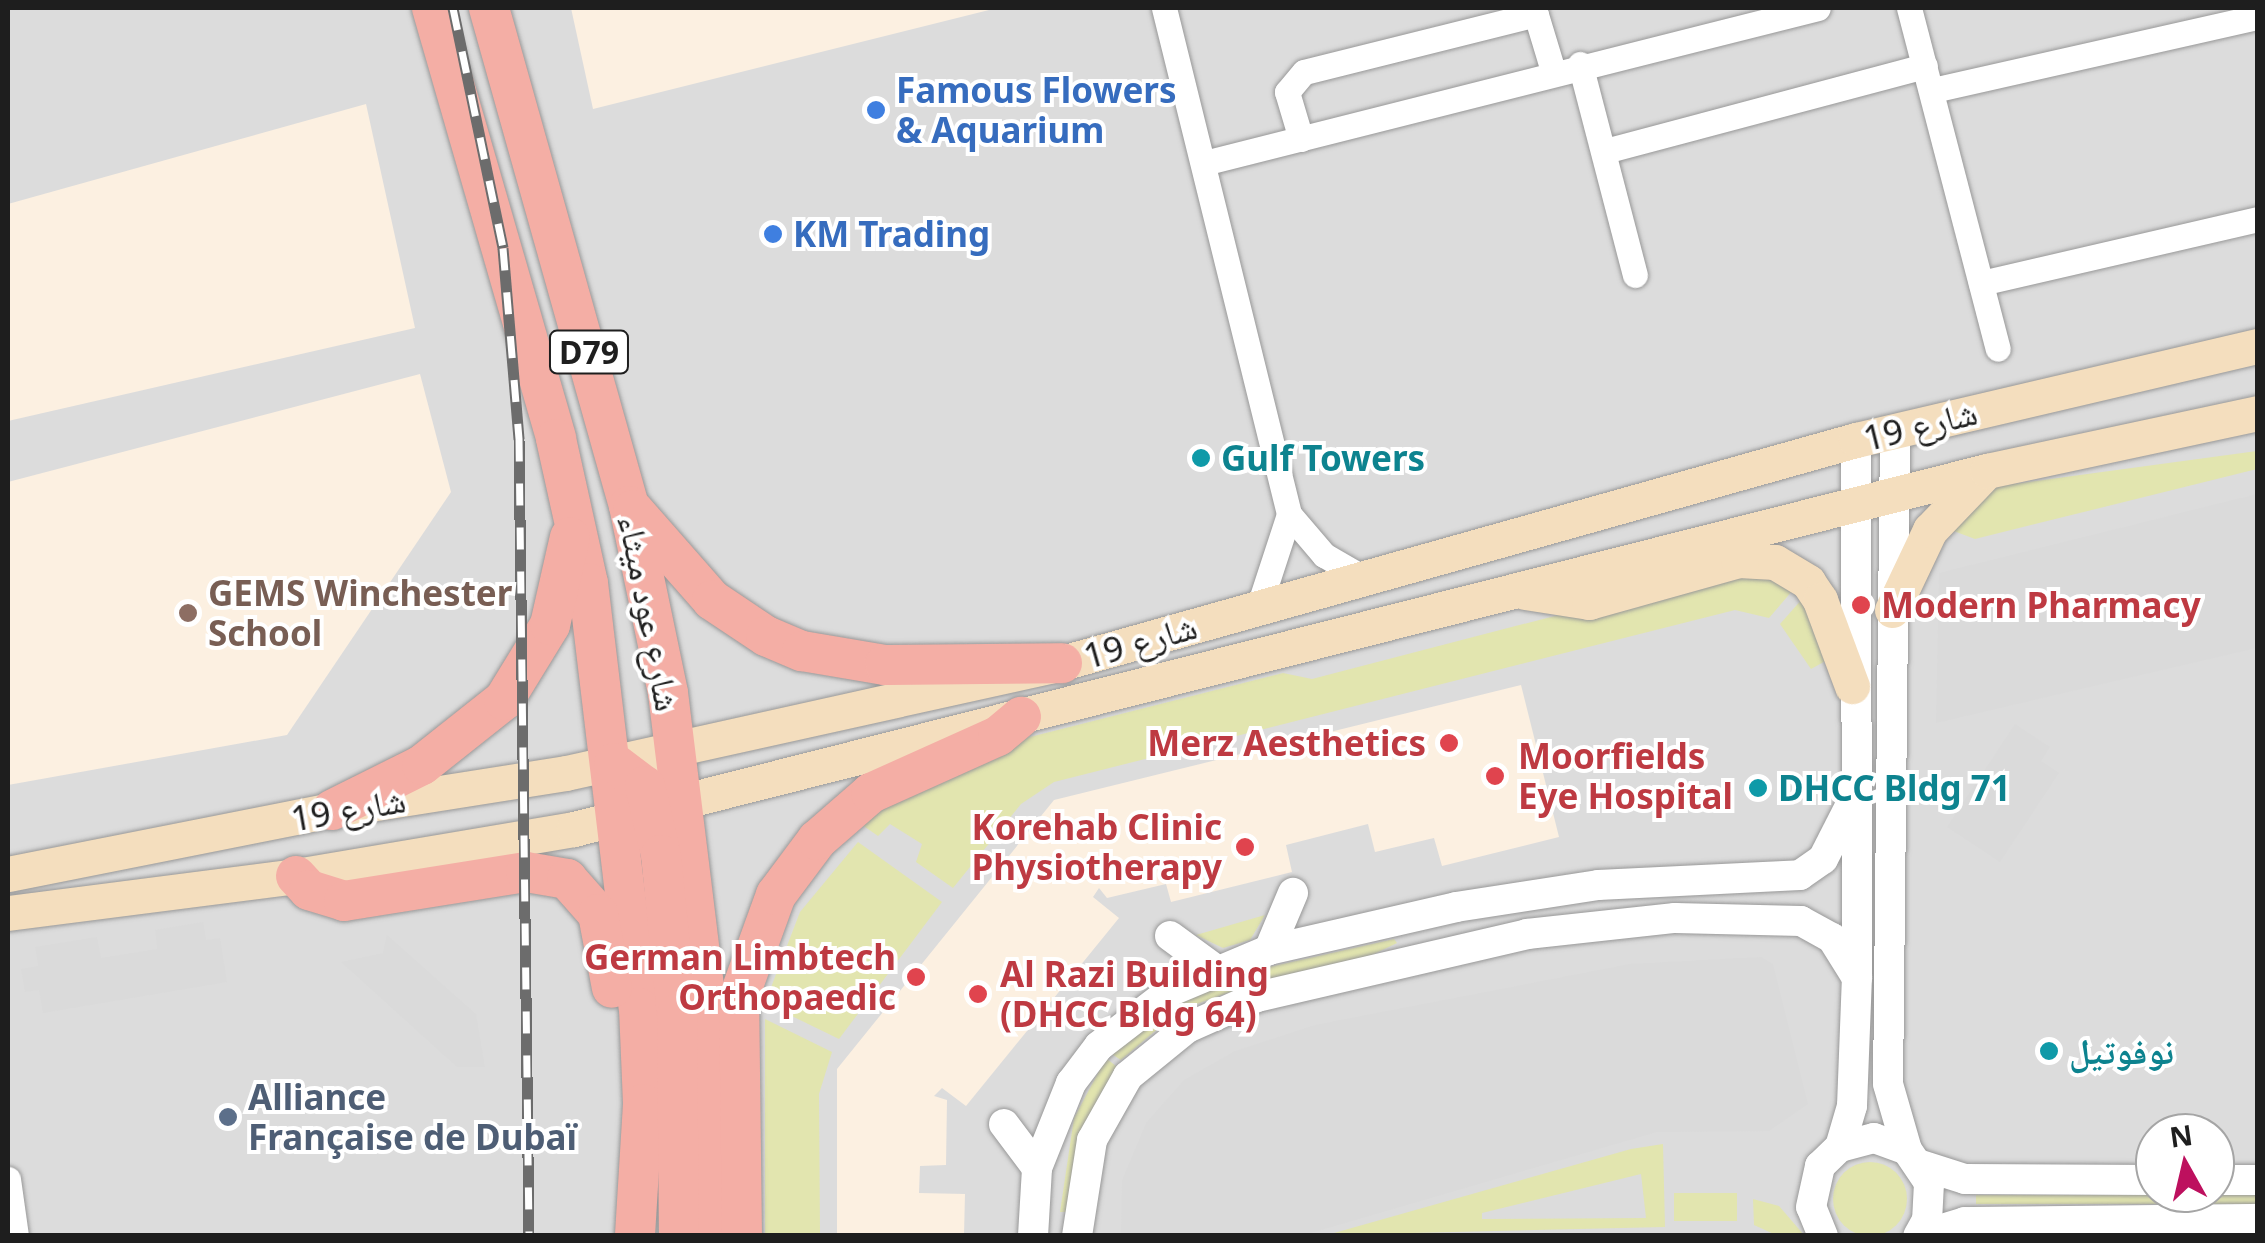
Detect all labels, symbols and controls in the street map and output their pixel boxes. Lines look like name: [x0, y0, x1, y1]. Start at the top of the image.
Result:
place label: Famous Flowers & Aquarium: [896, 69, 1176, 151]
marker: Famous Flowers & Aquarium: [865, 99, 887, 121]
place label: KM Trading: [793, 213, 990, 255]
marker: KM Trading: [762, 223, 784, 245]
road number: D79: [546, 325, 632, 379]
street label: شارع 19: [1859, 391, 1981, 459]
place label: Gulf Towers: [1221, 437, 1425, 479]
marker: Gulf Towers: [1190, 447, 1212, 469]
street label: شارع عود ميثاء: [610, 512, 690, 714]
place label: GEMS Winchester School: [208, 572, 512, 654]
place label: Modern Pharmacy: [1881, 584, 2201, 626]
marker: Modern Pharmacy: [1850, 594, 1872, 616]
marker: GEMS Winchester School: [177, 602, 199, 624]
street label: شارع 19: [1079, 605, 1201, 677]
place label: Merz Aesthetics: [1147, 722, 1426, 764]
marker: Merz Aesthetics: [1436, 730, 1462, 756]
place label: Moorfields Eye Hospital: [1518, 735, 1733, 817]
marker: Moorfields Eye Hospital: [1482, 763, 1508, 789]
place label: DHCC Bldg 71: [1778, 767, 2011, 809]
marker: DHCC Bldg 71: [1747, 777, 1769, 799]
street label: شارع 19: [287, 778, 409, 840]
place label: Korehab Clinic Physiotherapy: [971, 806, 1222, 888]
marker: Korehab Clinic Physiotherapy: [1232, 834, 1258, 860]
place label: German Limbtech Orthopaedic: [584, 936, 896, 1018]
place label: Al Razi Building (DHCC Bldg 64): [1000, 953, 1269, 1035]
marker: German Limbtech Orthopaedic: [905, 966, 927, 988]
marker: Al Razi Building (DHCC Bldg 64): [965, 981, 991, 1007]
place label: نوفوتيل: [2069, 1030, 2174, 1072]
marker: نوفوتيل: [2038, 1040, 2060, 1062]
place label: Alliance Française de Dubaï: [248, 1076, 577, 1158]
marker: Alliance Française de Dubaï: [217, 1106, 239, 1128]
north arrow: [2135, 1113, 2235, 1213]
text: N: [2167, 1115, 2195, 1156]

